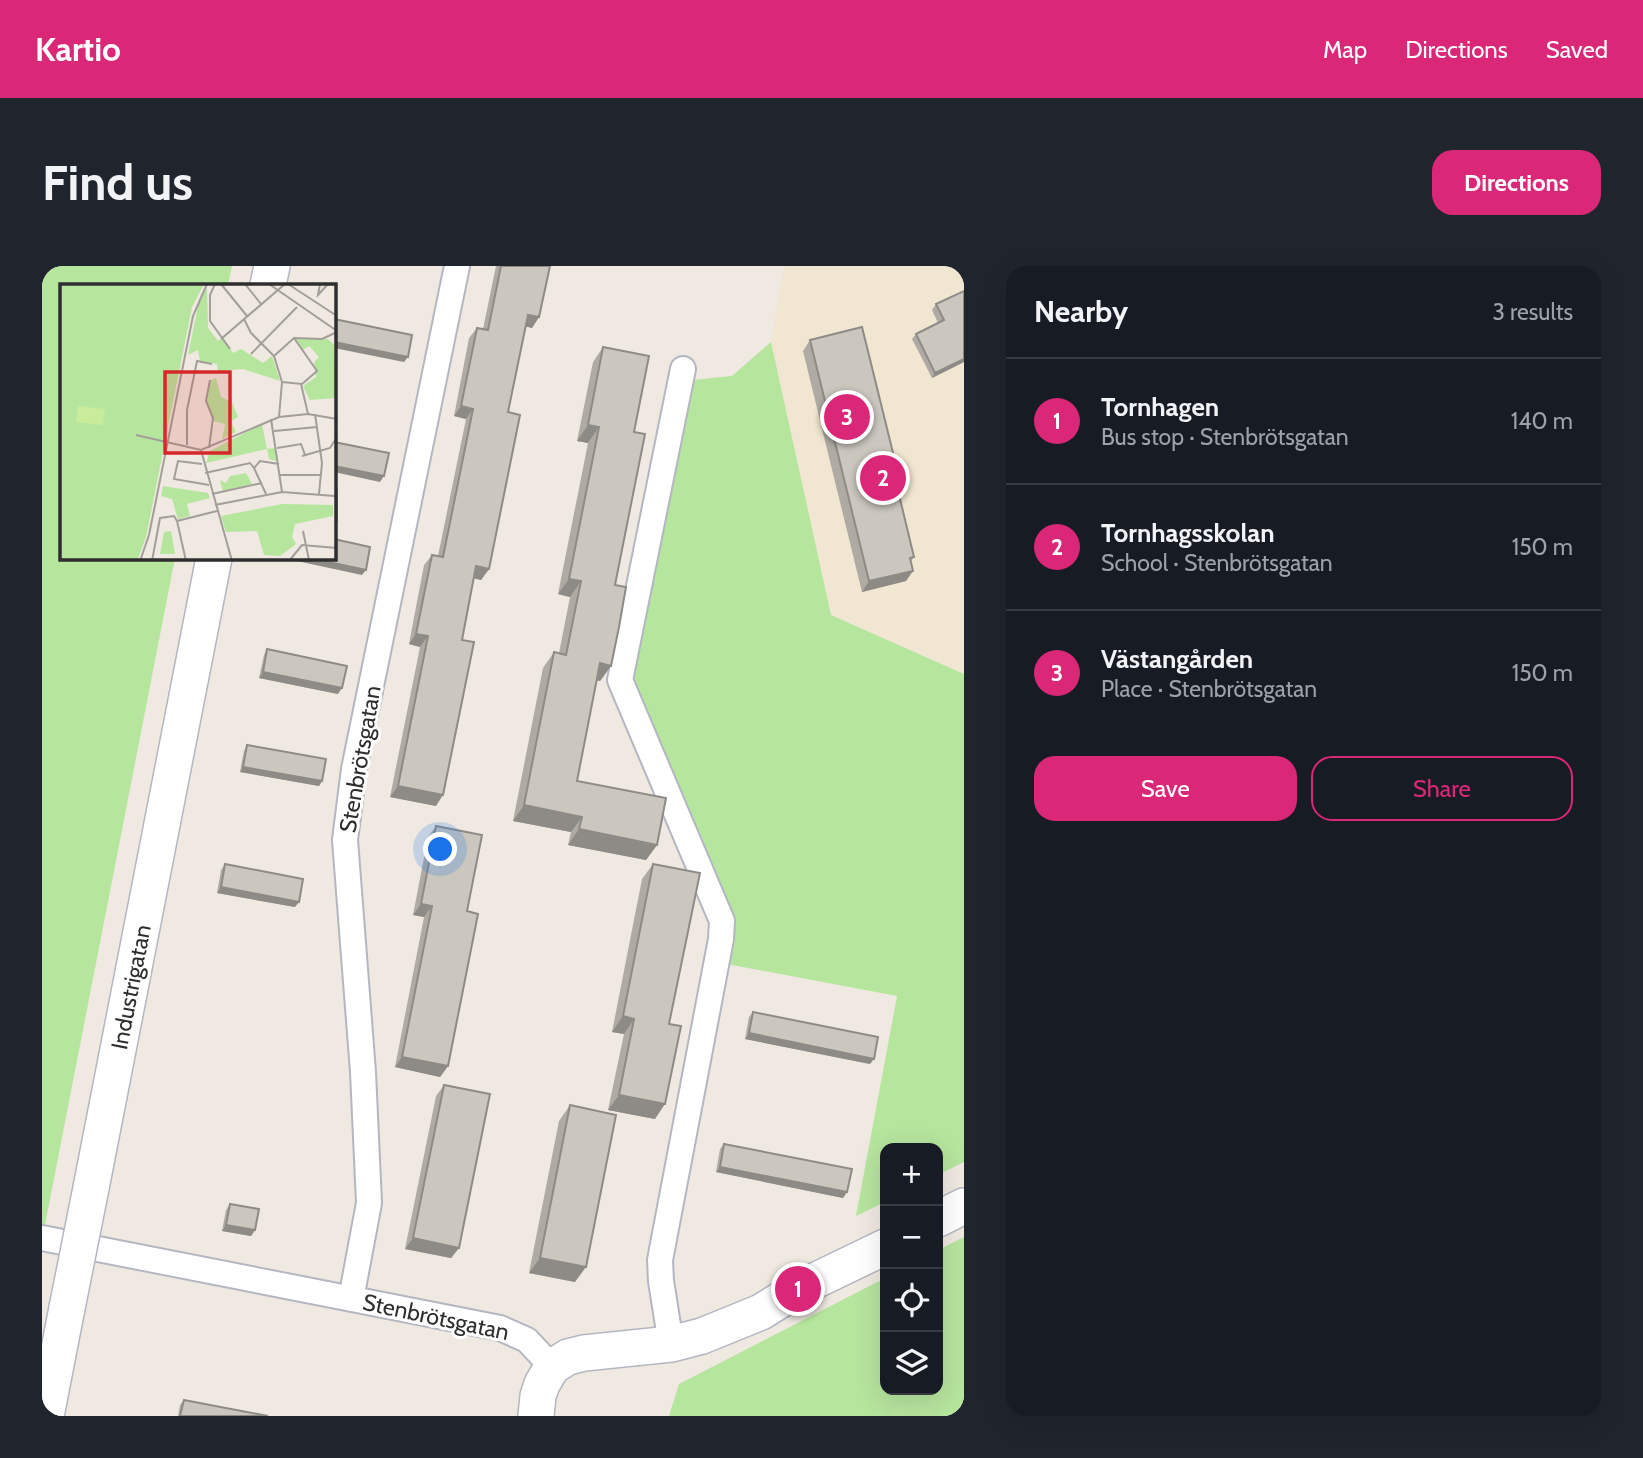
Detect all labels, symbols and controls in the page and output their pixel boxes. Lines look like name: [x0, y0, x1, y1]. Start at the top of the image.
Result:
text: Kartio: [35, 29, 121, 69]
text: Map: [1323, 35, 1367, 64]
text: Directions: [1405, 35, 1508, 64]
text: Saved: [1546, 35, 1608, 64]
button: Directions: [1432, 150, 1601, 215]
text: Find us: [42, 153, 193, 212]
inset map: [60, 284, 336, 560]
text: Nearby: [1034, 293, 1128, 330]
text: 3 results: [1492, 298, 1573, 326]
pin: 3: [824, 391, 870, 443]
text: Tornhagen: [1101, 391, 1219, 423]
text: 1: [1053, 407, 1061, 435]
text: 140 m: [1511, 407, 1573, 435]
text: Bus stop · Stenbrötsgatan: [1101, 423, 1349, 451]
pin: 2: [860, 452, 906, 504]
text: Tornhagsskolan: [1101, 517, 1275, 549]
text: 2: [1051, 533, 1063, 561]
text: 150 m: [1512, 533, 1573, 561]
text: School · Stenbrötsgatan: [1101, 549, 1333, 577]
text: Västangården: [1101, 643, 1253, 675]
text: 3: [1051, 659, 1063, 687]
text: 150 m: [1512, 659, 1573, 687]
text: Place · Stenbrötsgatan: [1101, 675, 1317, 703]
street label: Stenbrötsgatan: [333, 683, 387, 835]
button: Save: [1034, 756, 1297, 821]
button: Share: [1311, 756, 1573, 821]
your location: [423, 832, 457, 866]
street label: Industrigatan: [105, 922, 157, 1052]
map controls: [880, 1143, 943, 1395]
button: +: [880, 1143, 943, 1206]
button: −: [880, 1206, 943, 1269]
pin: 1: [775, 1263, 821, 1315]
button: locate: [880, 1269, 943, 1332]
street label: Stenbrötsgatan: [360, 1288, 512, 1346]
button: layers: [880, 1332, 943, 1395]

